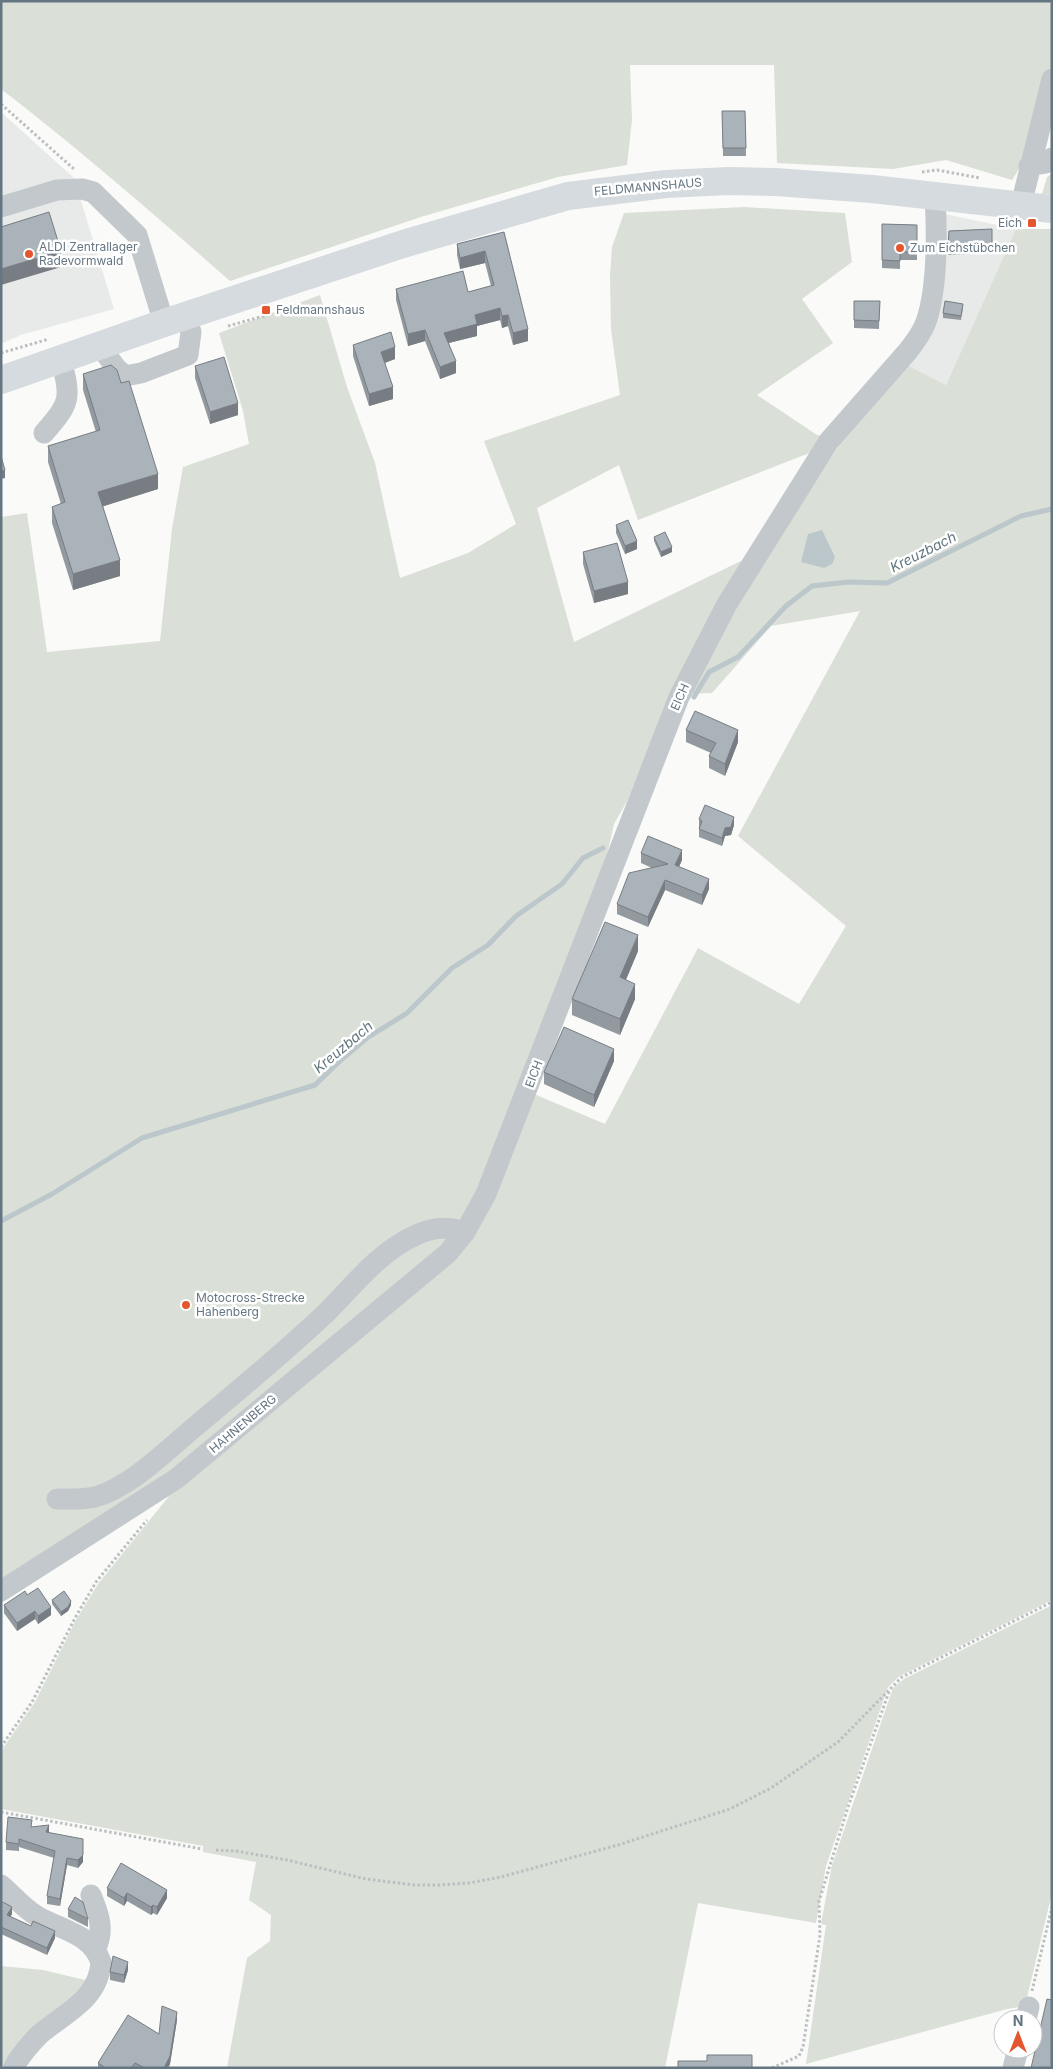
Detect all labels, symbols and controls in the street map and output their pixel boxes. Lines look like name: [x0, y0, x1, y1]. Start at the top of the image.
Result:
street label: FELDMANNSHAUS: [593, 174, 703, 199]
place label: Eich: [998, 215, 1022, 230]
marker: Eich: [1026, 217, 1038, 229]
place label: ALDI Zentrallager Radevormwald: [39, 239, 138, 268]
place label: Zum Eichstübchen: [910, 240, 1015, 255]
marker: Zum Eichstübchen: [894, 242, 906, 254]
marker: ALDI Zentrallager Radevormwald: [23, 248, 35, 260]
place label: Feldmannshaus: [276, 302, 365, 317]
marker: Feldmannshaus: [260, 304, 272, 316]
water label: Kreuzbach: [887, 528, 959, 575]
street label: EICH: [667, 681, 692, 713]
water label: Kreuzbach: [310, 1017, 376, 1076]
street label: EICH: [521, 1058, 546, 1090]
place label: Motocross-Strecke Hahenberg: [196, 1290, 305, 1319]
marker: Motocross-Strecke Hahenberg: [180, 1299, 192, 1311]
street label: HAHNENBERG: [206, 1391, 279, 1456]
north arrow: [993, 2009, 1043, 2059]
text: N: [1013, 2012, 1023, 2029]

